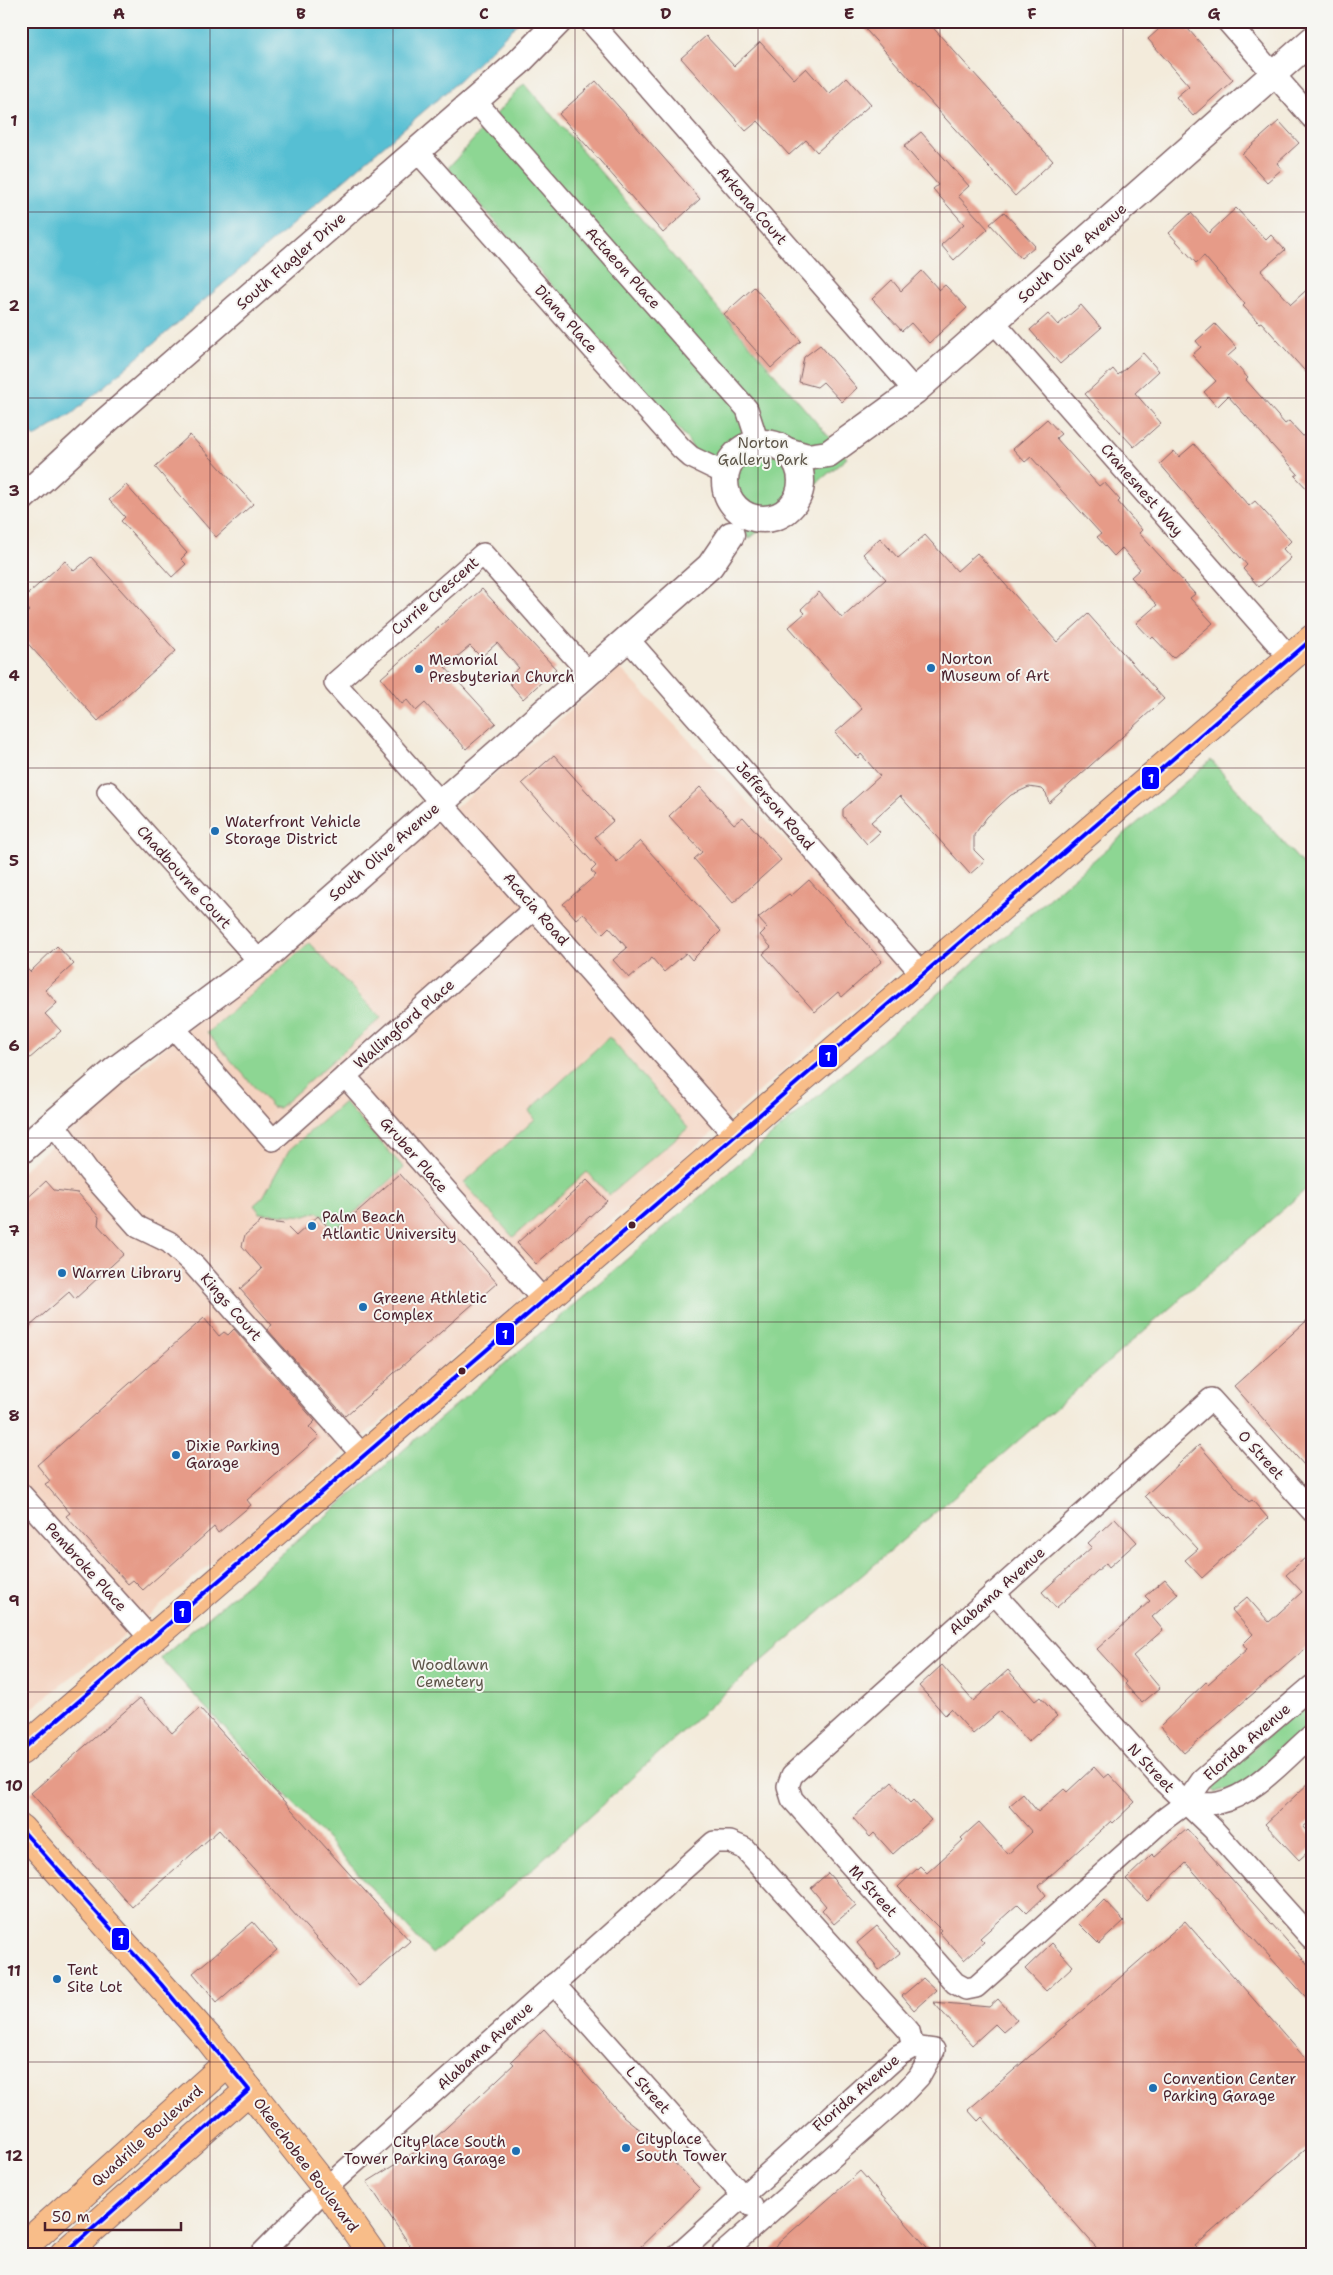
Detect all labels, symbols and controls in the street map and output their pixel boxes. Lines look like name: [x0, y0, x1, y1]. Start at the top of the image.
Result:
text: A: [113, 3, 125, 24]
text: B: [296, 3, 306, 24]
text: C: [479, 3, 489, 24]
text: D: [660, 3, 672, 24]
text: E: [844, 3, 854, 24]
text: F: [1027, 3, 1037, 24]
text: G: [1208, 3, 1221, 24]
text: 1: [10, 110, 18, 131]
street label: Arkona Court: [712, 163, 792, 249]
street label: South Olive Avenue: [1013, 199, 1131, 307]
street label: South Flagler Drive: [232, 208, 350, 314]
street label: Actaeon Place: [581, 223, 665, 313]
street label: Diana Place: [530, 281, 602, 357]
text: 2: [8, 295, 20, 316]
park label: Norton Gallery Park: [718, 433, 808, 470]
street label: Cranesnest Way: [1096, 440, 1188, 540]
text: 3: [8, 480, 20, 501]
street label: Currie Crescent: [387, 552, 483, 640]
place label: Norton Museum of Art: [941, 649, 1049, 686]
place label: Memorial Presbyterian Church: [429, 650, 575, 687]
marker: Norton Museum of Art: [925, 662, 937, 674]
marker: Memorial Presbyterian Church: [413, 663, 425, 675]
text: 4: [8, 665, 20, 686]
street label: Jefferson Road: [731, 758, 819, 855]
line badge: 1: [1141, 766, 1160, 790]
text: 1: [1148, 769, 1154, 787]
street label: South Olive Avenue: [324, 798, 444, 906]
place label: Waterfront Vehicle Storage District: [225, 812, 361, 849]
street label: Chadbourne Court: [132, 821, 236, 933]
marker: Waterfront Vehicle Storage District: [209, 825, 221, 837]
text: 5: [9, 850, 19, 871]
street label: Acacia Road: [499, 868, 574, 950]
street label: Wallingford Place: [349, 975, 459, 1073]
text: 6: [8, 1035, 20, 1056]
line badge: 1: [818, 1044, 838, 1068]
text: 1: [825, 1047, 831, 1065]
street label: Gruber Place: [376, 1113, 452, 1197]
place label: Palm Beach Atlantic University: [322, 1207, 457, 1244]
text: 7: [8, 1220, 20, 1241]
marker: Palm Beach Atlantic University: [306, 1220, 318, 1232]
unlabelled marker: [627, 1220, 637, 1230]
place label: Warren Library: [72, 1263, 182, 1283]
marker: Warren Library: [56, 1267, 68, 1279]
street label: Kings Court: [196, 1269, 266, 1345]
place label: Greene Athletic Complex: [373, 1288, 487, 1325]
marker: Greene Athletic Complex: [357, 1301, 369, 1313]
line badge: 1: [495, 1322, 515, 1346]
text: 1: [502, 1325, 508, 1343]
unlabelled marker: [457, 1366, 467, 1376]
text: 8: [8, 1405, 20, 1426]
street label: O Street: [1233, 1426, 1289, 1484]
place label: Dixie Parking Garage: [186, 1436, 280, 1473]
marker: Dixie Parking Garage: [170, 1449, 182, 1461]
street label: Pembroke Place: [41, 1518, 131, 1616]
street label: Alabama Avenue: [945, 1542, 1049, 1640]
text: 9: [8, 1590, 20, 1611]
line badge: 1: [173, 1600, 192, 1624]
text: 1: [179, 1603, 185, 1621]
park label: Woodlawn Cemetery: [412, 1655, 488, 1692]
street label: Florida Avenue: [1199, 1699, 1295, 1785]
street label: N Street: [1123, 1739, 1179, 1797]
text: 10: [5, 1775, 23, 1796]
street label: M Street: [844, 1861, 902, 1921]
line badge: 1: [111, 1927, 130, 1951]
text: 1: [118, 1930, 124, 1948]
text: 11: [7, 1960, 21, 1981]
place label: Tent Site Lot: [67, 1960, 123, 1997]
marker: Tent Site Lot: [51, 1973, 63, 1985]
street label: Alabama Avenue: [433, 1997, 537, 2095]
street label: Florida Avenue: [808, 2050, 904, 2136]
street label: L Street: [621, 2062, 675, 2118]
place label: Convention Center Parking Garage: [1163, 2069, 1296, 2106]
street label: Quadrille Boulevard: [87, 2080, 207, 2191]
marker: Convention Center Parking Garage: [1147, 2082, 1159, 2094]
street label: Okeechobee Boulevard: [249, 2094, 364, 2237]
place label: Cityplace South Tower: [636, 2129, 727, 2166]
place label: CityPlace South Tower Parking Garage: [344, 2132, 506, 2169]
marker: Cityplace South Tower: [620, 2142, 632, 2154]
text: 12: [5, 2145, 23, 2166]
marker: CityPlace South Tower Parking Garage: [510, 2145, 522, 2157]
scale bar: [45, 2200, 181, 2232]
text: 50 m: [52, 2207, 90, 2227]

